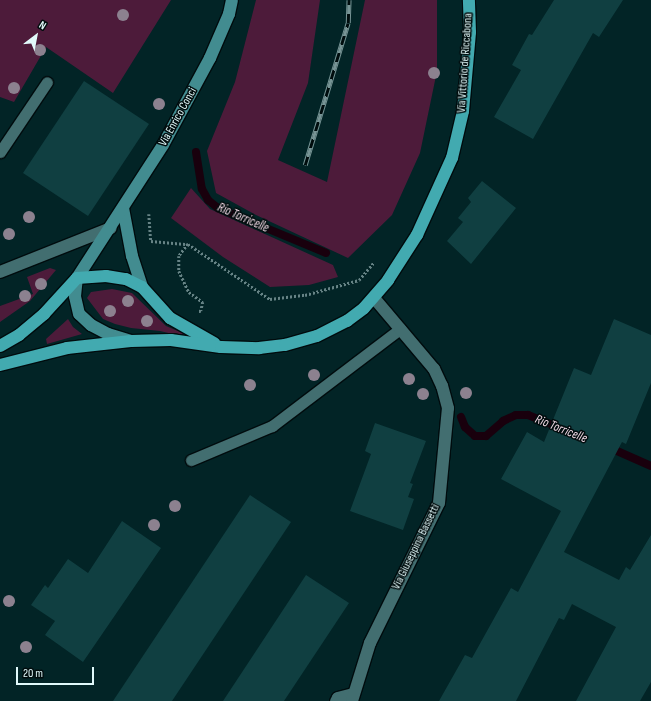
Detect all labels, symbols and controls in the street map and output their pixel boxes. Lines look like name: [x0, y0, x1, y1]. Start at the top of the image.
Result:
street label: Via Vittorio de Riccabona: [454, 13, 476, 113]
north arrow: [16, 16, 56, 56]
text: N: [37, 18, 49, 32]
street label: Via Enrico Conci: [156, 85, 200, 149]
water label: Rio Torricelle: [215, 200, 271, 236]
water label: Rio Torricelle: [533, 412, 589, 446]
street label: Via Giuseppina Bassetti: [389, 502, 443, 592]
scale bar: [18, 659, 96, 685]
text: 20 m: [23, 666, 43, 681]

